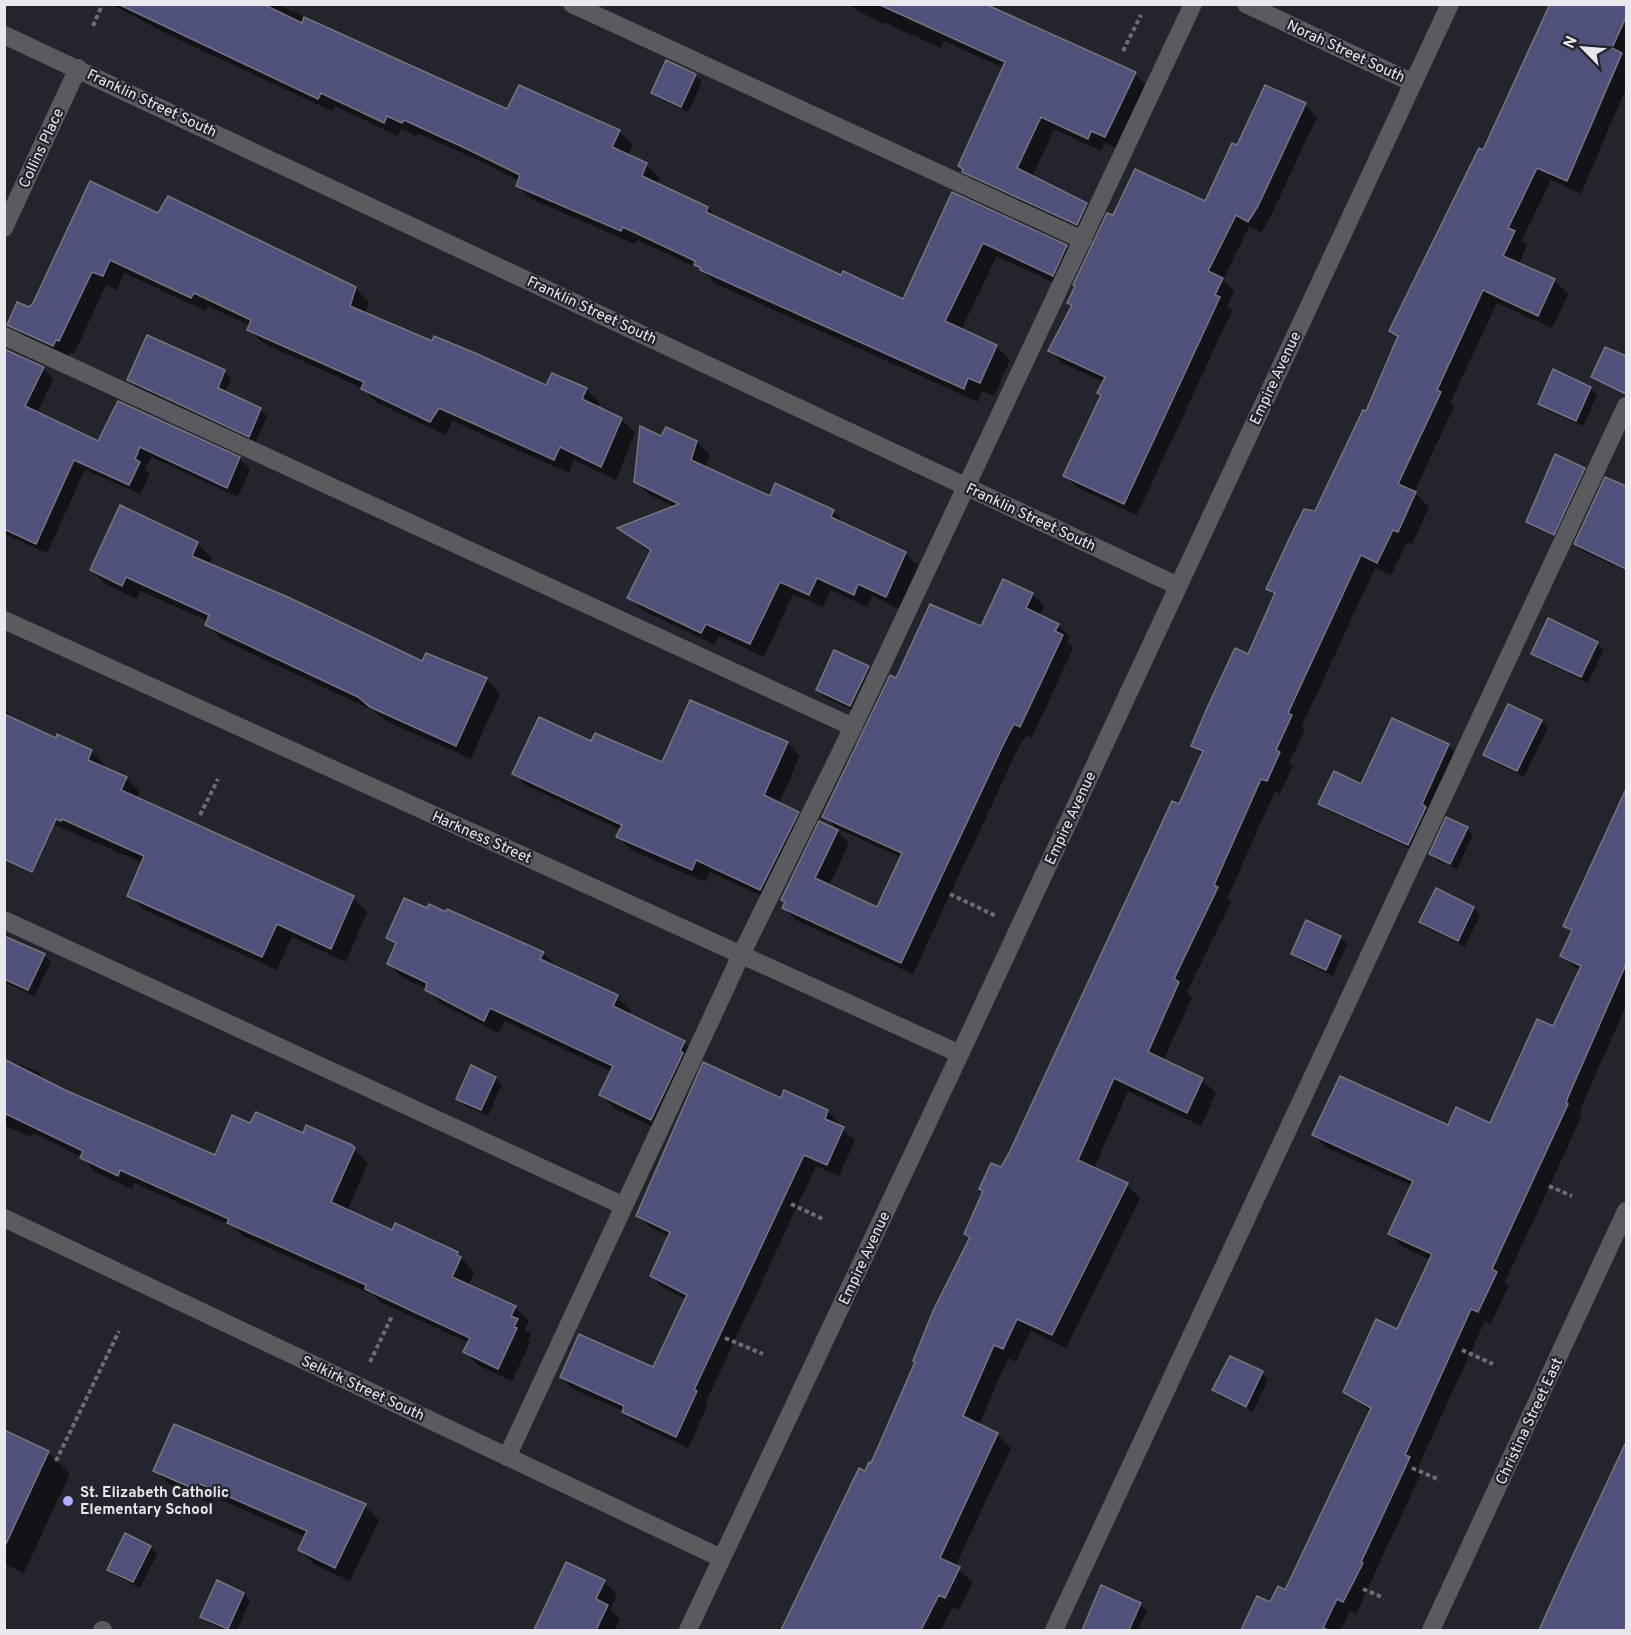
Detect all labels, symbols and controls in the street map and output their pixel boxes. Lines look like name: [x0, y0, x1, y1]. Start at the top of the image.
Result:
street label: Norah Street South: [1283, 17, 1408, 88]
north arrow: [1553, 18, 1613, 78]
text: N: [1560, 33, 1583, 52]
street label: Franklin Street South: [83, 66, 219, 143]
street label: Collins Place: [16, 106, 69, 192]
street label: Franklin Street South: [523, 273, 659, 350]
street label: Empire Avenue: [1246, 329, 1306, 428]
street label: Franklin Street South: [962, 480, 1098, 557]
street label: Empire Avenue: [1041, 769, 1101, 868]
street label: Harkness Street: [428, 808, 534, 869]
street label: Empire Avenue: [835, 1209, 895, 1308]
street label: Selkirk Street South: [298, 1352, 427, 1426]
street label: Christina Street East: [1493, 1355, 1568, 1488]
place label: St. Elizabeth Catholic Elementary School: [80, 1484, 229, 1520]
marker: St. Elizabeth Catholic Elementary School: [61, 1494, 75, 1508]

